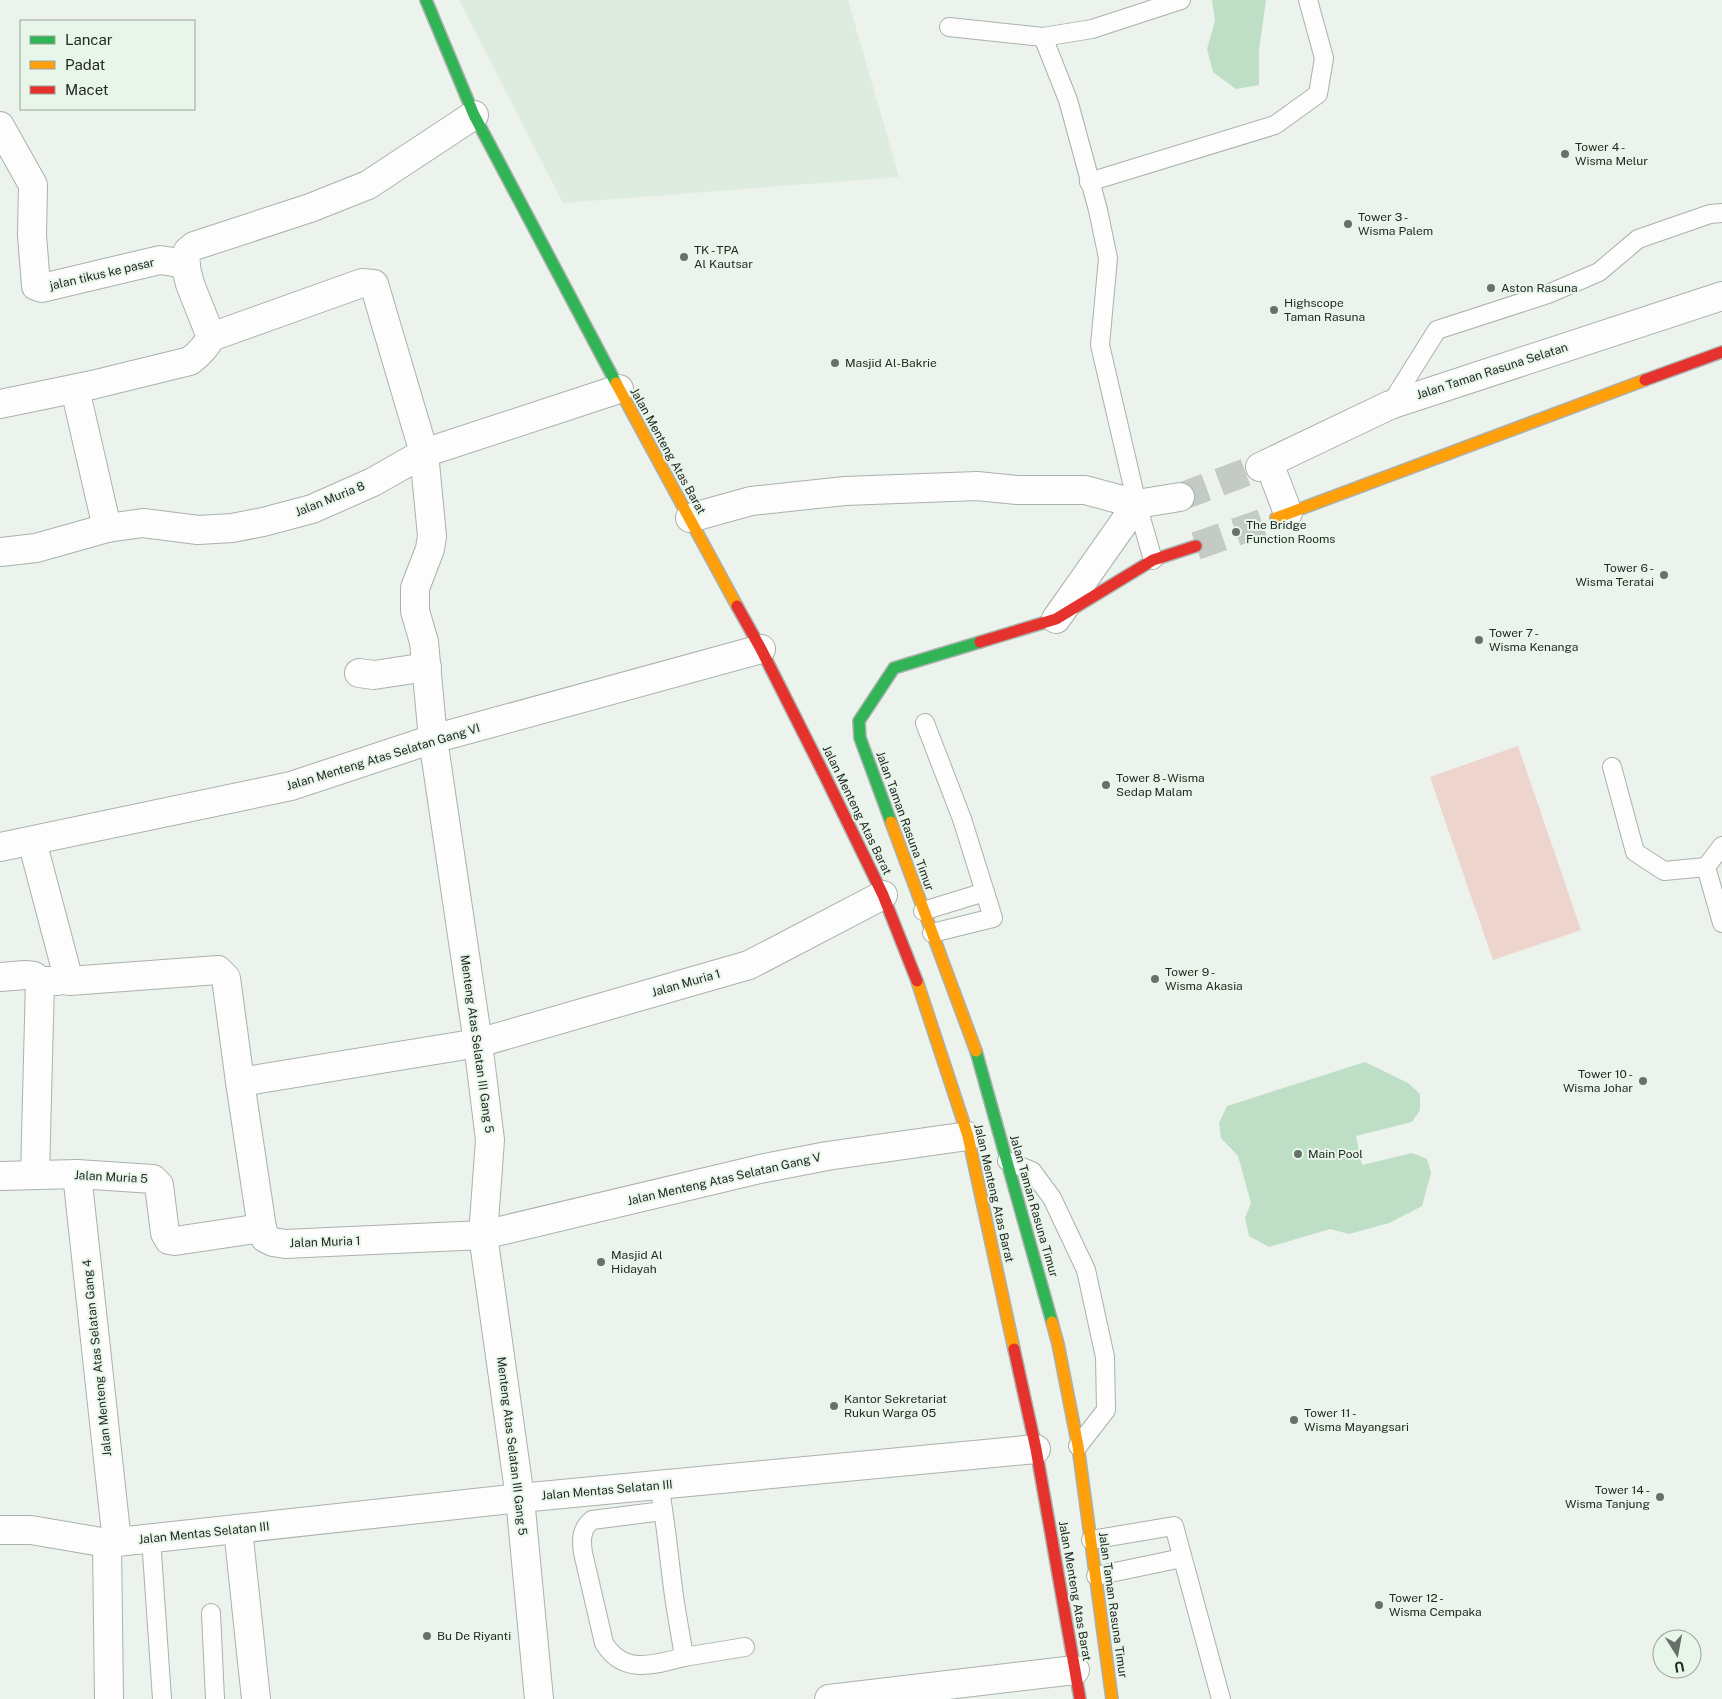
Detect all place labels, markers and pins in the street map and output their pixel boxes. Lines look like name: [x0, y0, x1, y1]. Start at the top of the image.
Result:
place label: Tower 4 - Wisma Melur: [1575, 140, 1648, 168]
marker: Tower 4 - Wisma Melur: [1559, 148, 1571, 160]
place label: Tower 3 - Wisma Palem: [1358, 210, 1433, 238]
marker: Tower 3 - Wisma Palem: [1342, 218, 1354, 230]
place label: TK - TPA Al Kautsar: [694, 243, 753, 271]
marker: TK - TPA Al Kautsar: [678, 251, 690, 263]
place label: Aston Rasuna: [1501, 281, 1578, 295]
marker: Aston Rasuna: [1485, 282, 1497, 294]
place label: Highscope Taman Rasuna: [1284, 296, 1365, 324]
marker: Highscope Taman Rasuna: [1268, 304, 1280, 316]
place label: Masjid Al-Bakrie: [845, 356, 937, 370]
marker: Masjid Al-Bakrie: [829, 357, 841, 369]
place label: The Bridge Function Rooms: [1246, 518, 1335, 546]
marker: The Bridge Function Rooms: [1230, 526, 1242, 538]
place label: Tower 6 - Wisma Teratai: [1575, 561, 1654, 589]
marker: Tower 6 - Wisma Teratai: [1658, 569, 1670, 581]
place label: Tower 7 - Wisma Kenanga: [1489, 626, 1578, 654]
marker: Tower 7 - Wisma Kenanga: [1473, 634, 1485, 646]
place label: Tower 8 - Wisma Sedap Malam: [1116, 771, 1205, 799]
marker: Tower 8 - Wisma Sedap Malam: [1100, 779, 1112, 791]
place label: Tower 9 - Wisma Akasia: [1165, 965, 1243, 993]
marker: Tower 9 - Wisma Akasia: [1149, 973, 1161, 985]
place label: Tower 10 - Wisma Johar: [1563, 1067, 1633, 1095]
marker: Tower 10 - Wisma Johar: [1637, 1075, 1649, 1087]
place label: Main Pool: [1308, 1147, 1363, 1161]
marker: Main Pool: [1292, 1148, 1304, 1160]
place label: Masjid Al Hidayah: [611, 1248, 663, 1276]
marker: Masjid Al Hidayah: [595, 1256, 607, 1268]
place label: Kantor Sekretariat Rukun Warga 05: [844, 1392, 947, 1420]
marker: Kantor Sekretariat Rukun Warga 05: [828, 1400, 840, 1412]
place label: Tower 11 - Wisma Mayangsari: [1304, 1406, 1409, 1434]
marker: Tower 11 - Wisma Mayangsari: [1288, 1414, 1300, 1426]
place label: Tower 14 - Wisma Tanjung: [1565, 1483, 1650, 1511]
marker: Tower 14 - Wisma Tanjung: [1654, 1491, 1666, 1503]
place label: Tower 12 - Wisma Cempaka: [1389, 1591, 1482, 1619]
marker: Tower 12 - Wisma Cempaka: [1373, 1599, 1385, 1611]
place label: Bu De Riyanti: [437, 1629, 511, 1643]
marker: Bu De Riyanti: [421, 1630, 433, 1642]

